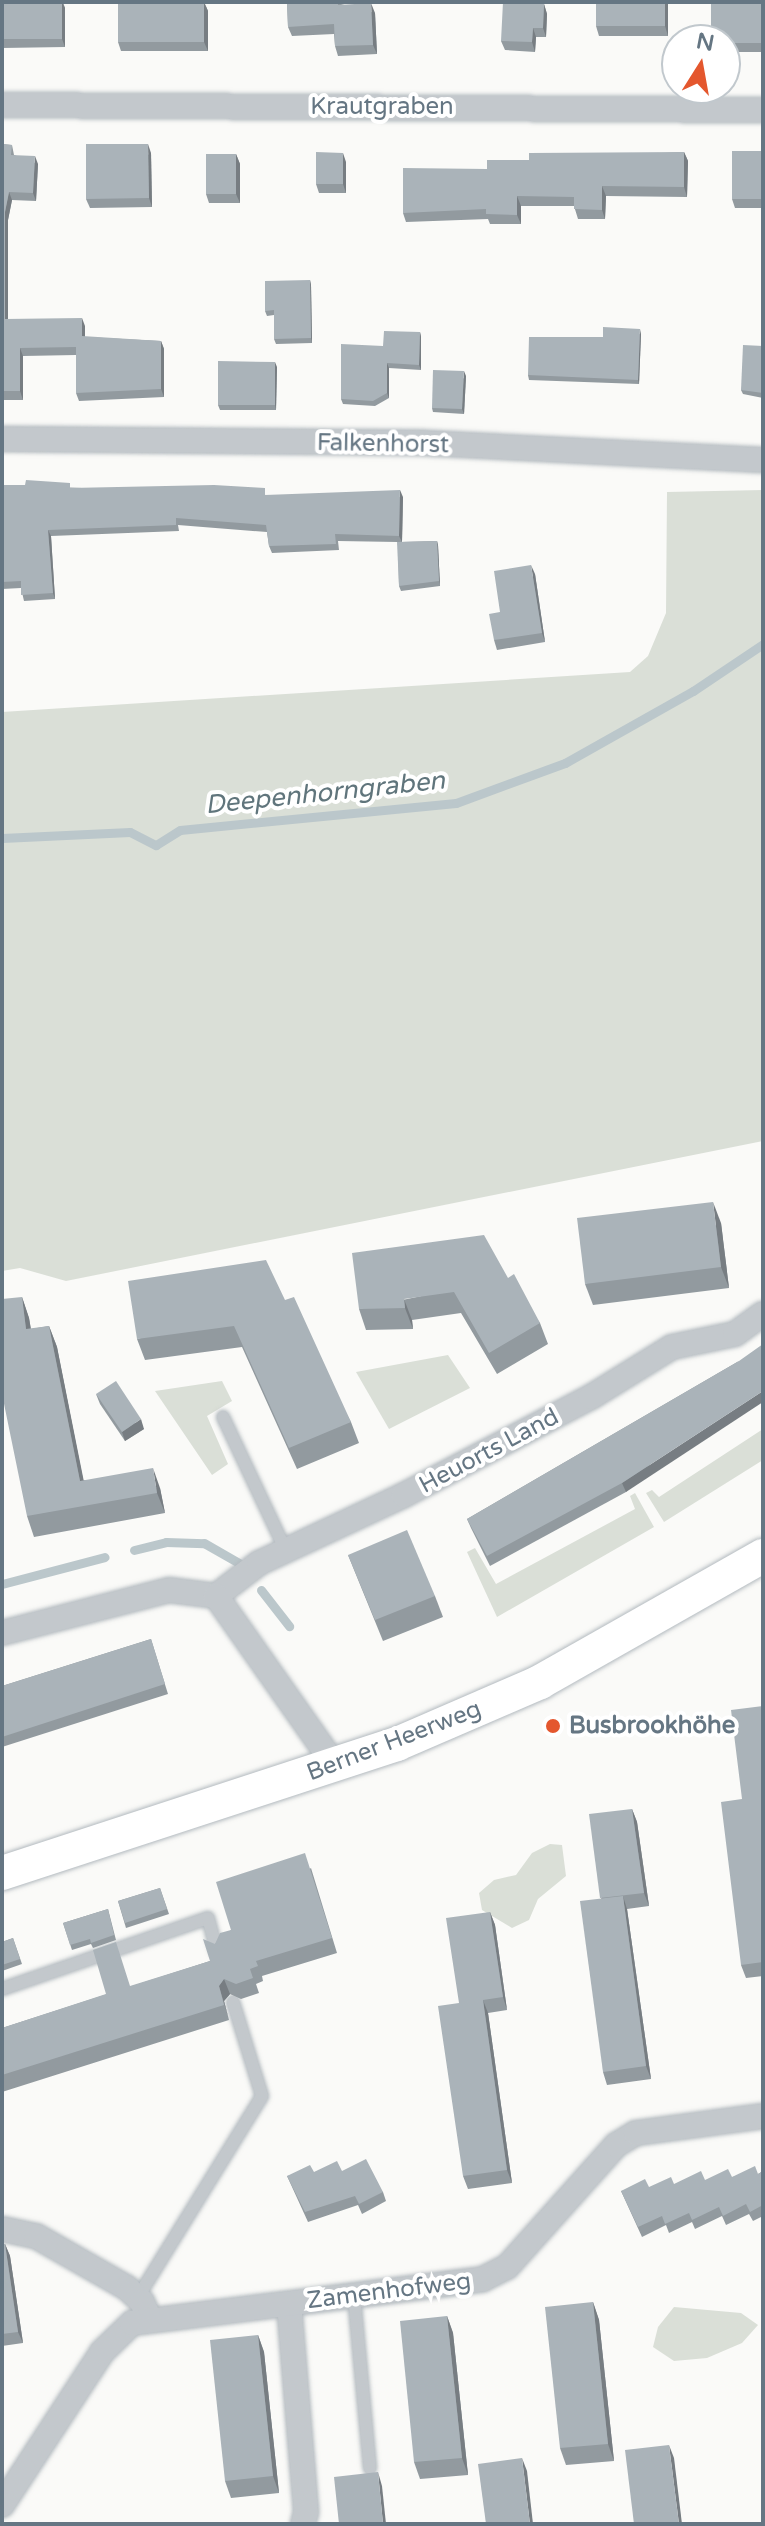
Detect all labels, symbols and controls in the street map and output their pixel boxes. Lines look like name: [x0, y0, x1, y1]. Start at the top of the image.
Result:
north arrow: [661, 24, 741, 104]
text: N: [694, 28, 716, 57]
street label: Krautgraben: [310, 93, 454, 121]
street label: Falkenhorst: [317, 428, 449, 460]
water label: Deepenhorngraben: [204, 765, 446, 821]
street label: Heuorts Land: [414, 1402, 564, 1500]
street label: Berner Heerweg: [303, 1694, 485, 1788]
place label: Busbrookhöhe: [569, 1712, 735, 1740]
marker: Busbrookhöhe: [544, 1717, 562, 1735]
street label: Zamenhofweg: [305, 2267, 473, 2315]

